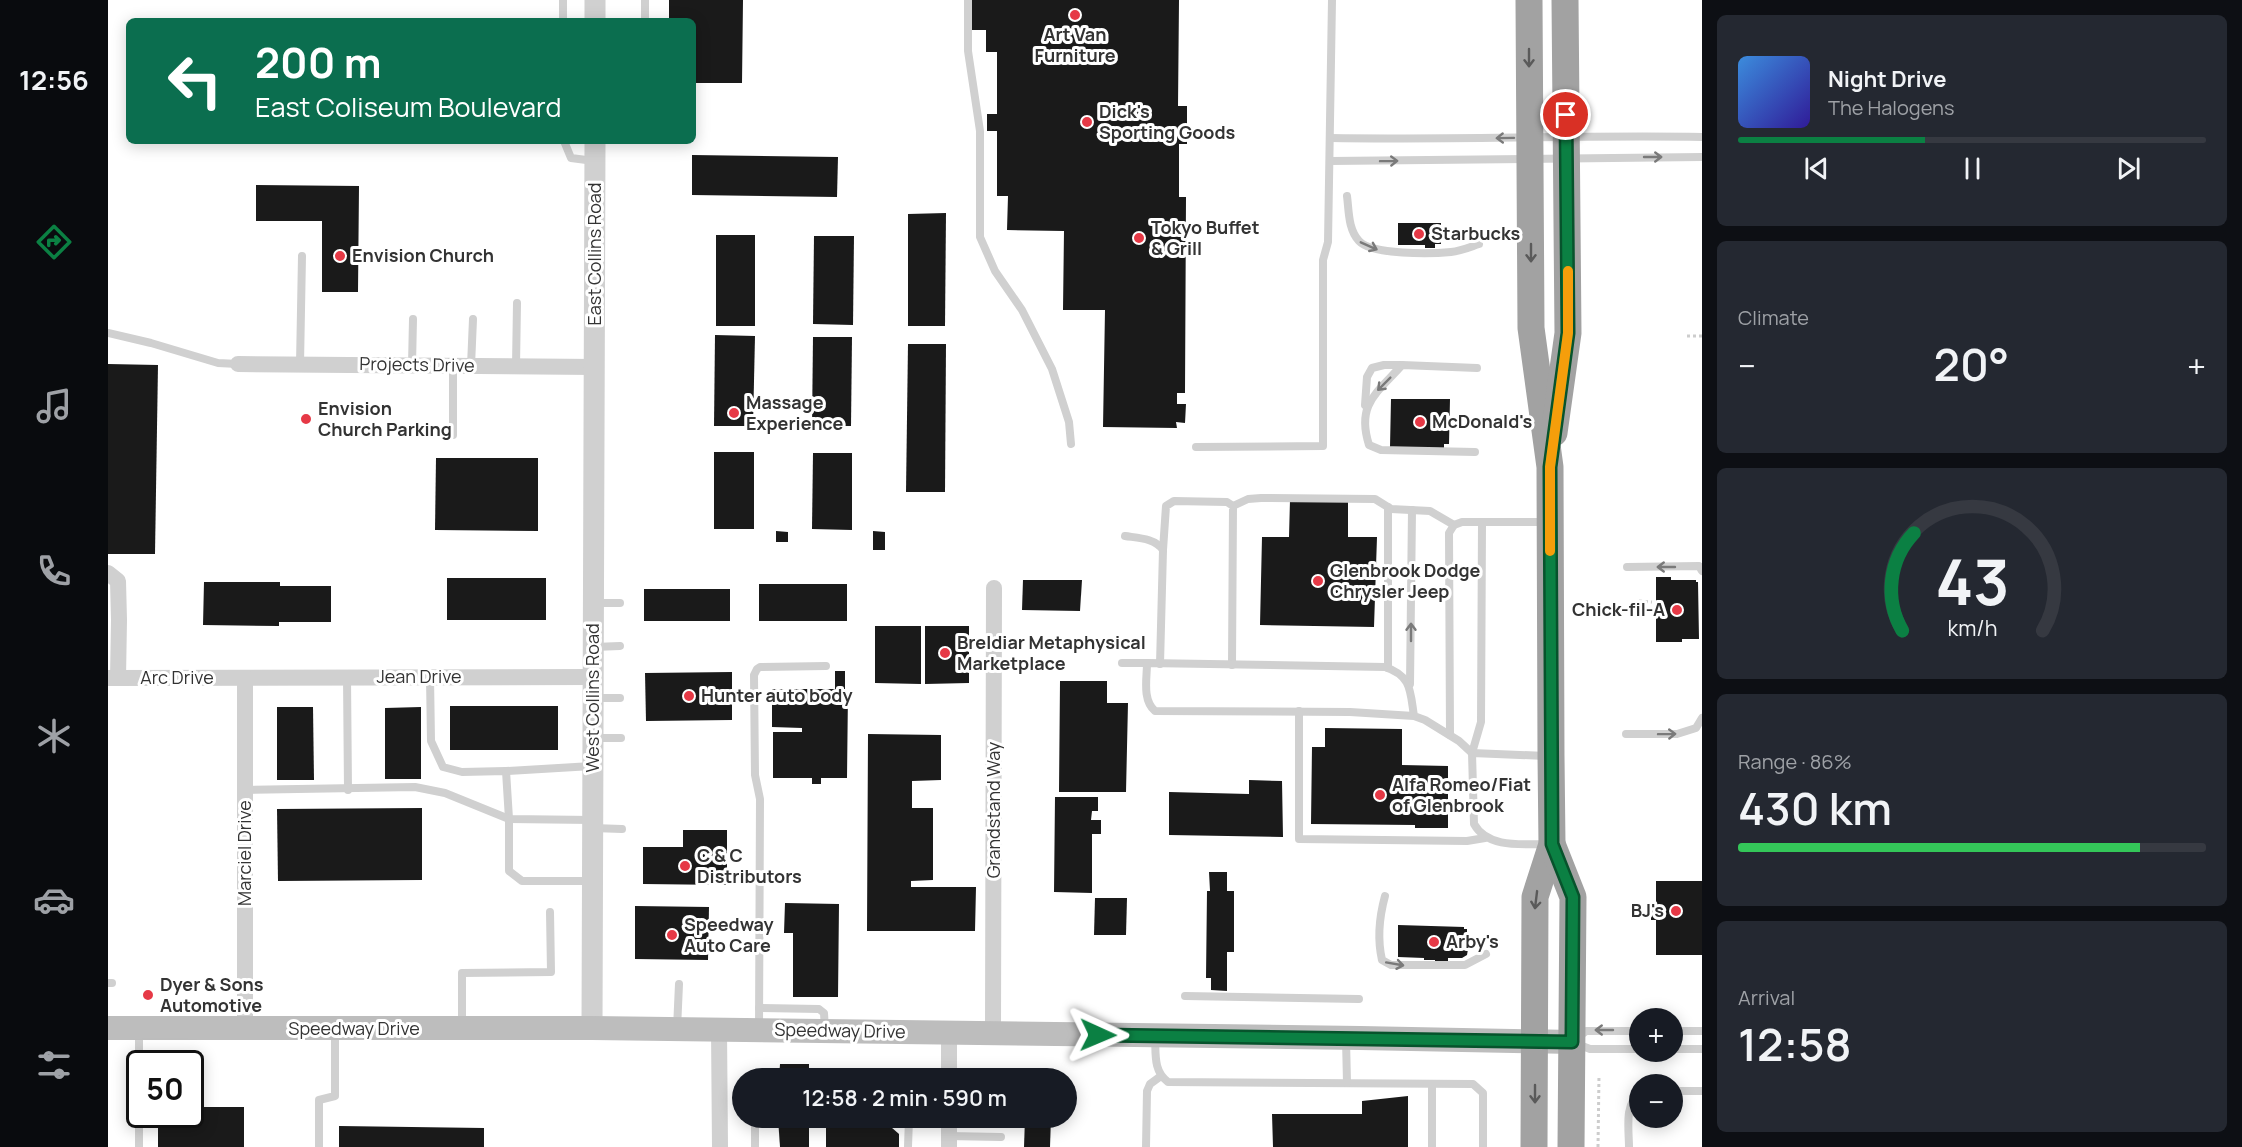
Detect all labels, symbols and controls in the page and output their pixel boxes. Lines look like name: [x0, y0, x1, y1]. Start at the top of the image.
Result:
marker: Art Van Furniture: [1068, 8, 1082, 22]
place label: Art Van Furniture: [1034, 22, 1116, 67]
text: 200 m: [255, 33, 381, 91]
icon: left: [156, 42, 234, 120]
one-way arrow: [1523, 48, 1535, 68]
text: 12:56: [19, 61, 89, 98]
text: Night Drive: [1828, 64, 1947, 94]
text: East Coliseum Boulevard: [255, 88, 561, 125]
pin: [1540, 89, 1591, 140]
text: The Halogens: [1828, 94, 1954, 121]
icon: arrive: [1549, 98, 1582, 131]
place label: Dick's Sporting Goods: [1099, 99, 1236, 144]
marker: Dick's Sporting Goods: [1080, 115, 1094, 129]
one-way arrow: [1495, 132, 1515, 144]
one-way arrow: [1642, 151, 1662, 163]
icon: previous: [1800, 152, 1833, 185]
icon: pause: [1956, 152, 1989, 185]
icon: next: [2112, 152, 2145, 185]
one-way arrow: [1378, 155, 1398, 166]
street label: East Collins Road: [582, 182, 606, 326]
place label: Tokyo Buffet & Grill: [1151, 215, 1259, 260]
icon: directions: [33, 221, 75, 263]
place label: Starbucks: [1431, 221, 1520, 245]
marker: Starbucks: [1412, 227, 1426, 241]
marker: Tokyo Buffet & Grill: [1132, 231, 1146, 245]
one-way arrow: [1360, 240, 1378, 252]
place label: Envision Church: [352, 243, 494, 267]
one-way arrow: [1525, 243, 1537, 263]
marker: Envision Church: [333, 249, 347, 263]
text: Climate: [1738, 304, 1809, 331]
text: 20°: [1934, 333, 2009, 395]
text: −: [1738, 343, 1756, 388]
text: +: [2187, 343, 2206, 388]
street label: Projects Drive: [359, 351, 475, 377]
one-way arrow: [1377, 377, 1392, 391]
icon: music: [33, 385, 75, 427]
place label: Massage Experience: [746, 390, 843, 435]
place label: Envision Church Parking: [318, 396, 452, 441]
marker: Massage Experience: [727, 406, 741, 420]
place label: McDonald's: [1432, 409, 1533, 433]
marker: Envision Church Parking: [299, 412, 313, 426]
marker: McDonald's: [1413, 415, 1427, 429]
text: 43: [1935, 538, 2009, 624]
icon: phone: [33, 550, 75, 592]
place label: Glenbrook Dodge Chrysler Jeep: [1330, 558, 1481, 603]
one-way arrow: [1656, 561, 1676, 572]
marker: Glenbrook Dodge Chrysler Jeep: [1311, 574, 1325, 588]
place label: Chick-fil-A: [1572, 597, 1665, 621]
marker: Chick-fil-A: [1670, 603, 1684, 617]
text: km/h: [1947, 613, 1997, 642]
one-way arrow: [1405, 622, 1417, 642]
street label: West Collins Road: [580, 623, 604, 773]
place label: Breldiar Metaphysical Marketplace: [957, 630, 1146, 675]
marker: Breldiar Metaphysical Marketplace: [938, 646, 952, 660]
street label: Jean Drive: [376, 664, 462, 688]
street label: Arc Drive: [140, 665, 214, 689]
place label: Hunter auto body: [701, 683, 852, 707]
marker: Hunter auto body: [682, 689, 696, 703]
icon: climate: [33, 715, 75, 757]
one-way arrow: [1657, 728, 1677, 739]
street label: Grandstand Way: [981, 741, 1005, 878]
text: Range · 86%: [1738, 748, 1852, 775]
place label: Alfa Romeo/Fiat of Glenbrook: [1392, 772, 1531, 817]
text: 430 km: [1738, 777, 1892, 839]
marker: Alfa Romeo/Fiat of Glenbrook: [1373, 788, 1387, 802]
street label: Marciel Drive: [232, 800, 256, 906]
place label: C & C Distributors: [697, 843, 802, 888]
marker: C & C Distributors: [678, 859, 692, 873]
icon: car: [33, 879, 75, 921]
one-way arrow: [1530, 890, 1541, 909]
place label: BJ's: [1631, 898, 1664, 922]
marker: BJ's: [1669, 904, 1683, 918]
place label: Speedway Auto Care: [684, 912, 774, 957]
marker: Speedway Auto Care: [665, 928, 679, 942]
place label: Arby's: [1446, 929, 1499, 953]
marker: Arby's: [1427, 935, 1441, 949]
one-way arrow: [1385, 959, 1404, 970]
place label: Dyer & Sons Automotive: [160, 972, 264, 1017]
text: Arrival: [1738, 984, 1795, 1011]
marker: Dyer & Sons Automotive: [141, 988, 155, 1002]
position arrow: [1066, 1003, 1130, 1067]
map controls: [1629, 1008, 1683, 1128]
button: +: [1629, 1008, 1683, 1062]
text: 12:58: [1738, 1013, 1852, 1075]
street label: Speedway Drive: [288, 1016, 420, 1040]
street label: Speedway Drive: [774, 1017, 906, 1043]
one-way arrow: [1594, 1025, 1614, 1036]
icon: filters: [33, 1044, 75, 1086]
speed limit sign: 50: [126, 1050, 204, 1128]
button: −: [1629, 1074, 1683, 1128]
text: 12:58 · 2 min · 590 m: [802, 1083, 1007, 1113]
one-way arrow: [1529, 1083, 1541, 1103]

